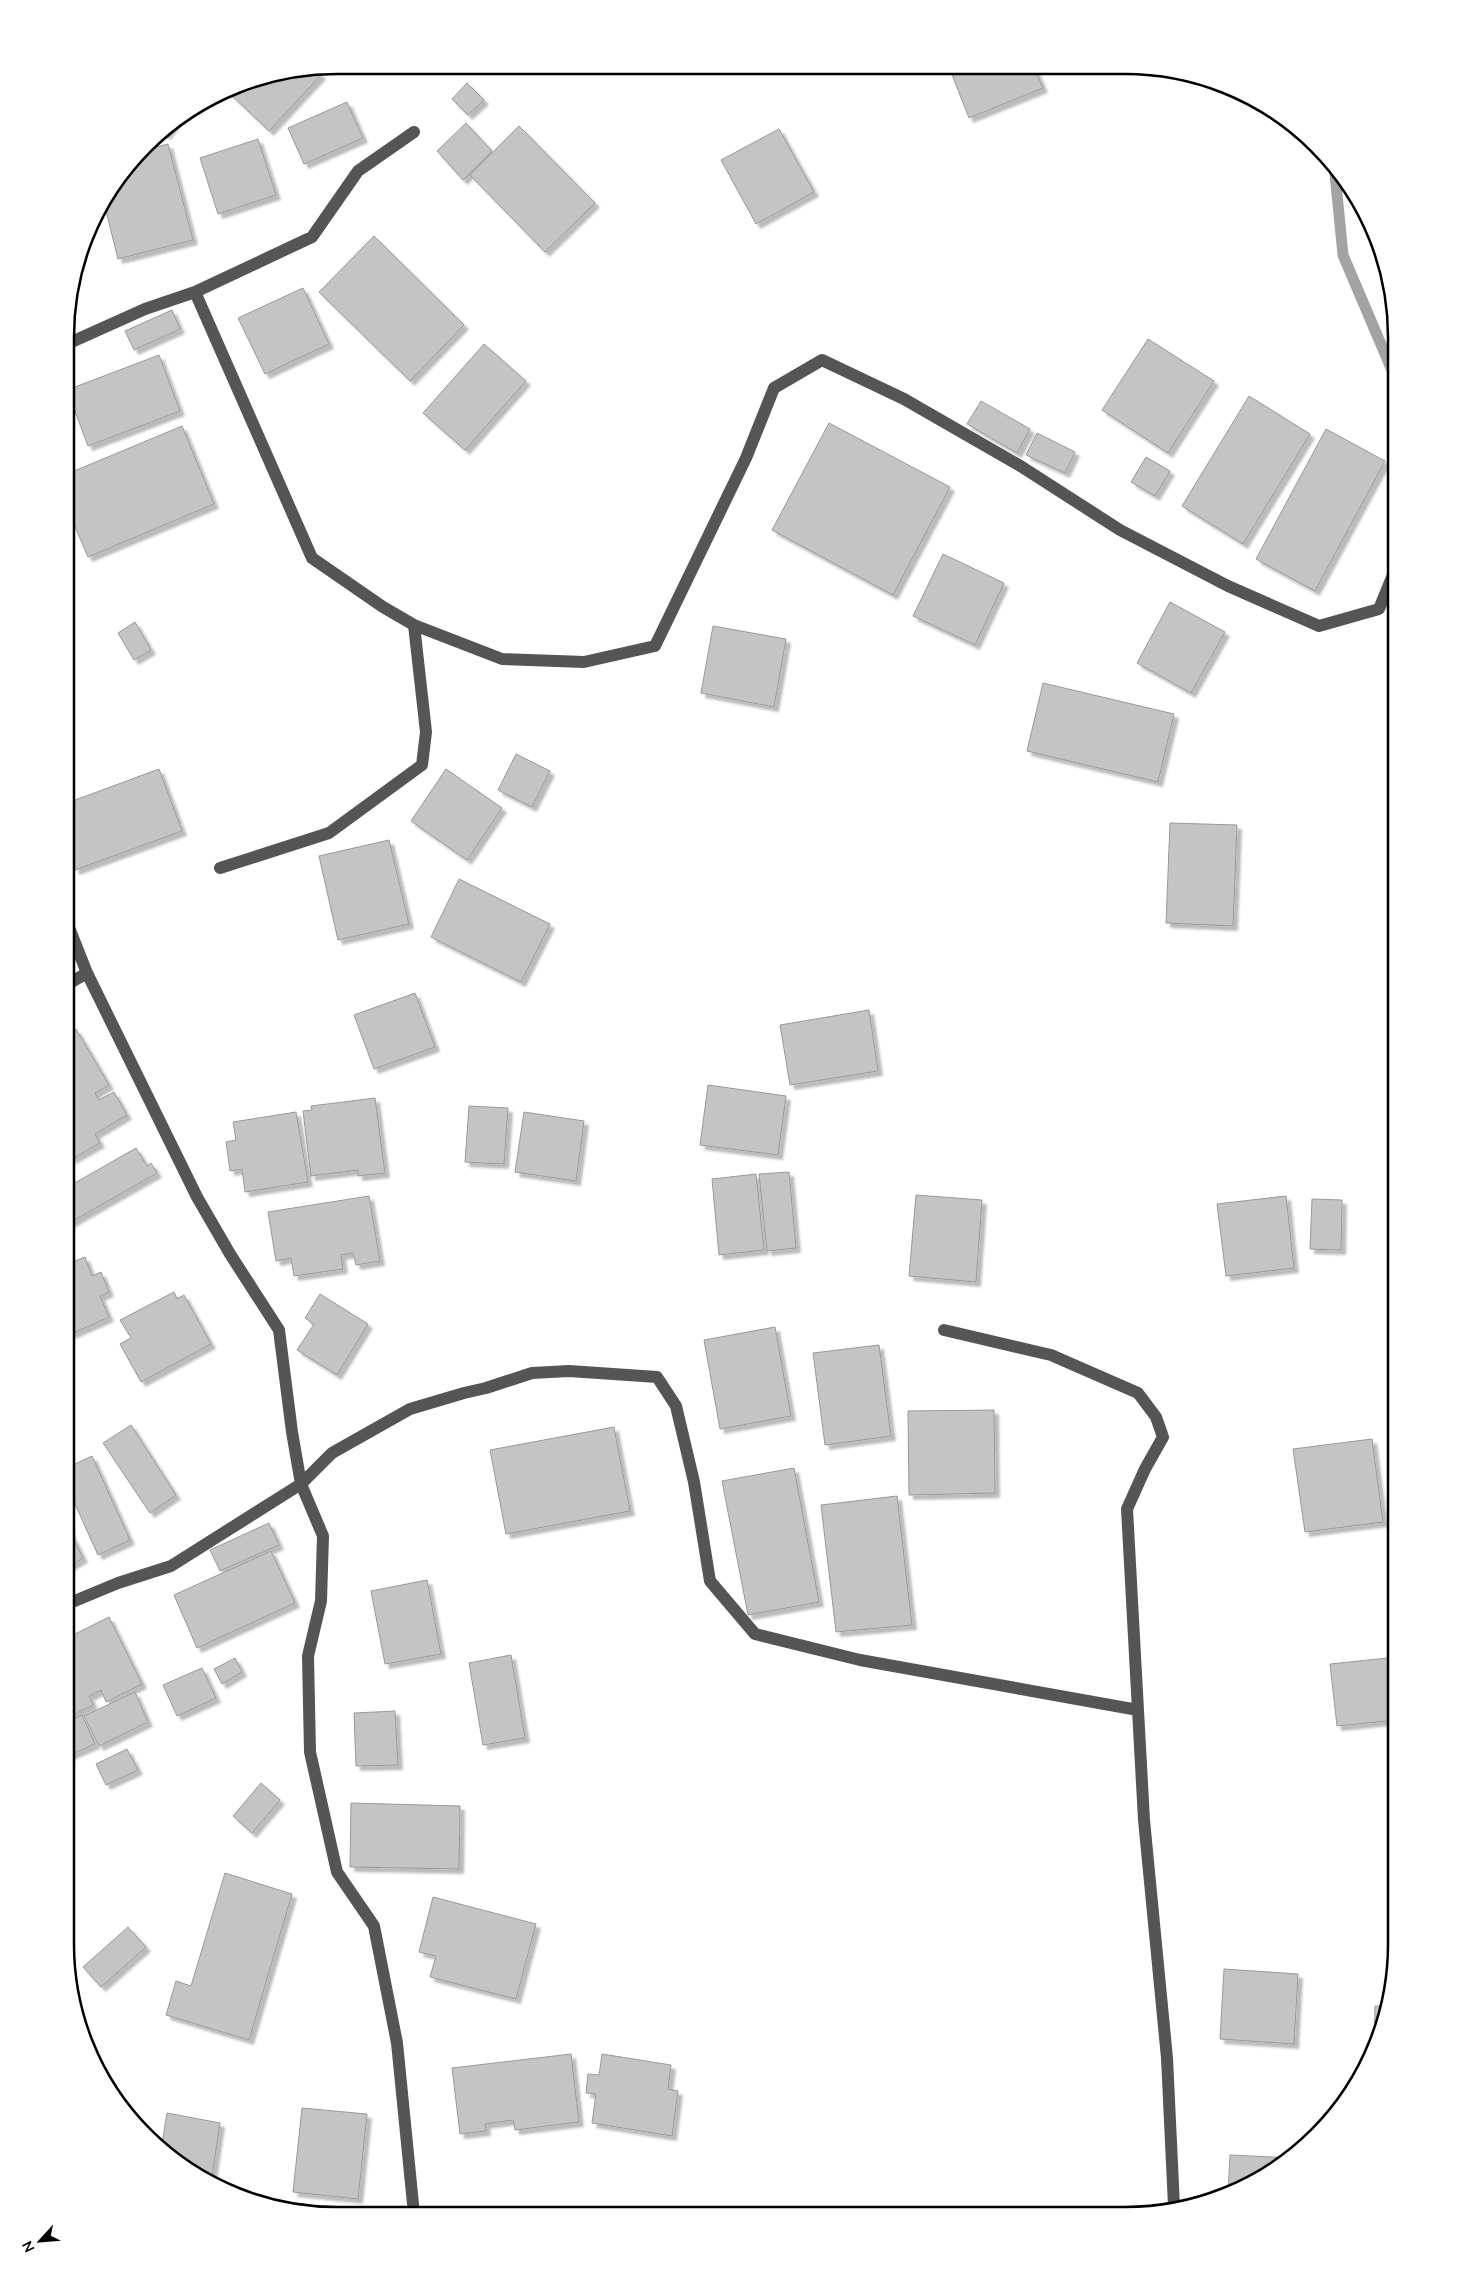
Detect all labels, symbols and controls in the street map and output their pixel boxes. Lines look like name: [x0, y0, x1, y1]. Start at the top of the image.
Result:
north arrow: [15, 2216, 65, 2266]
text: N: [18, 2238, 40, 2255]

